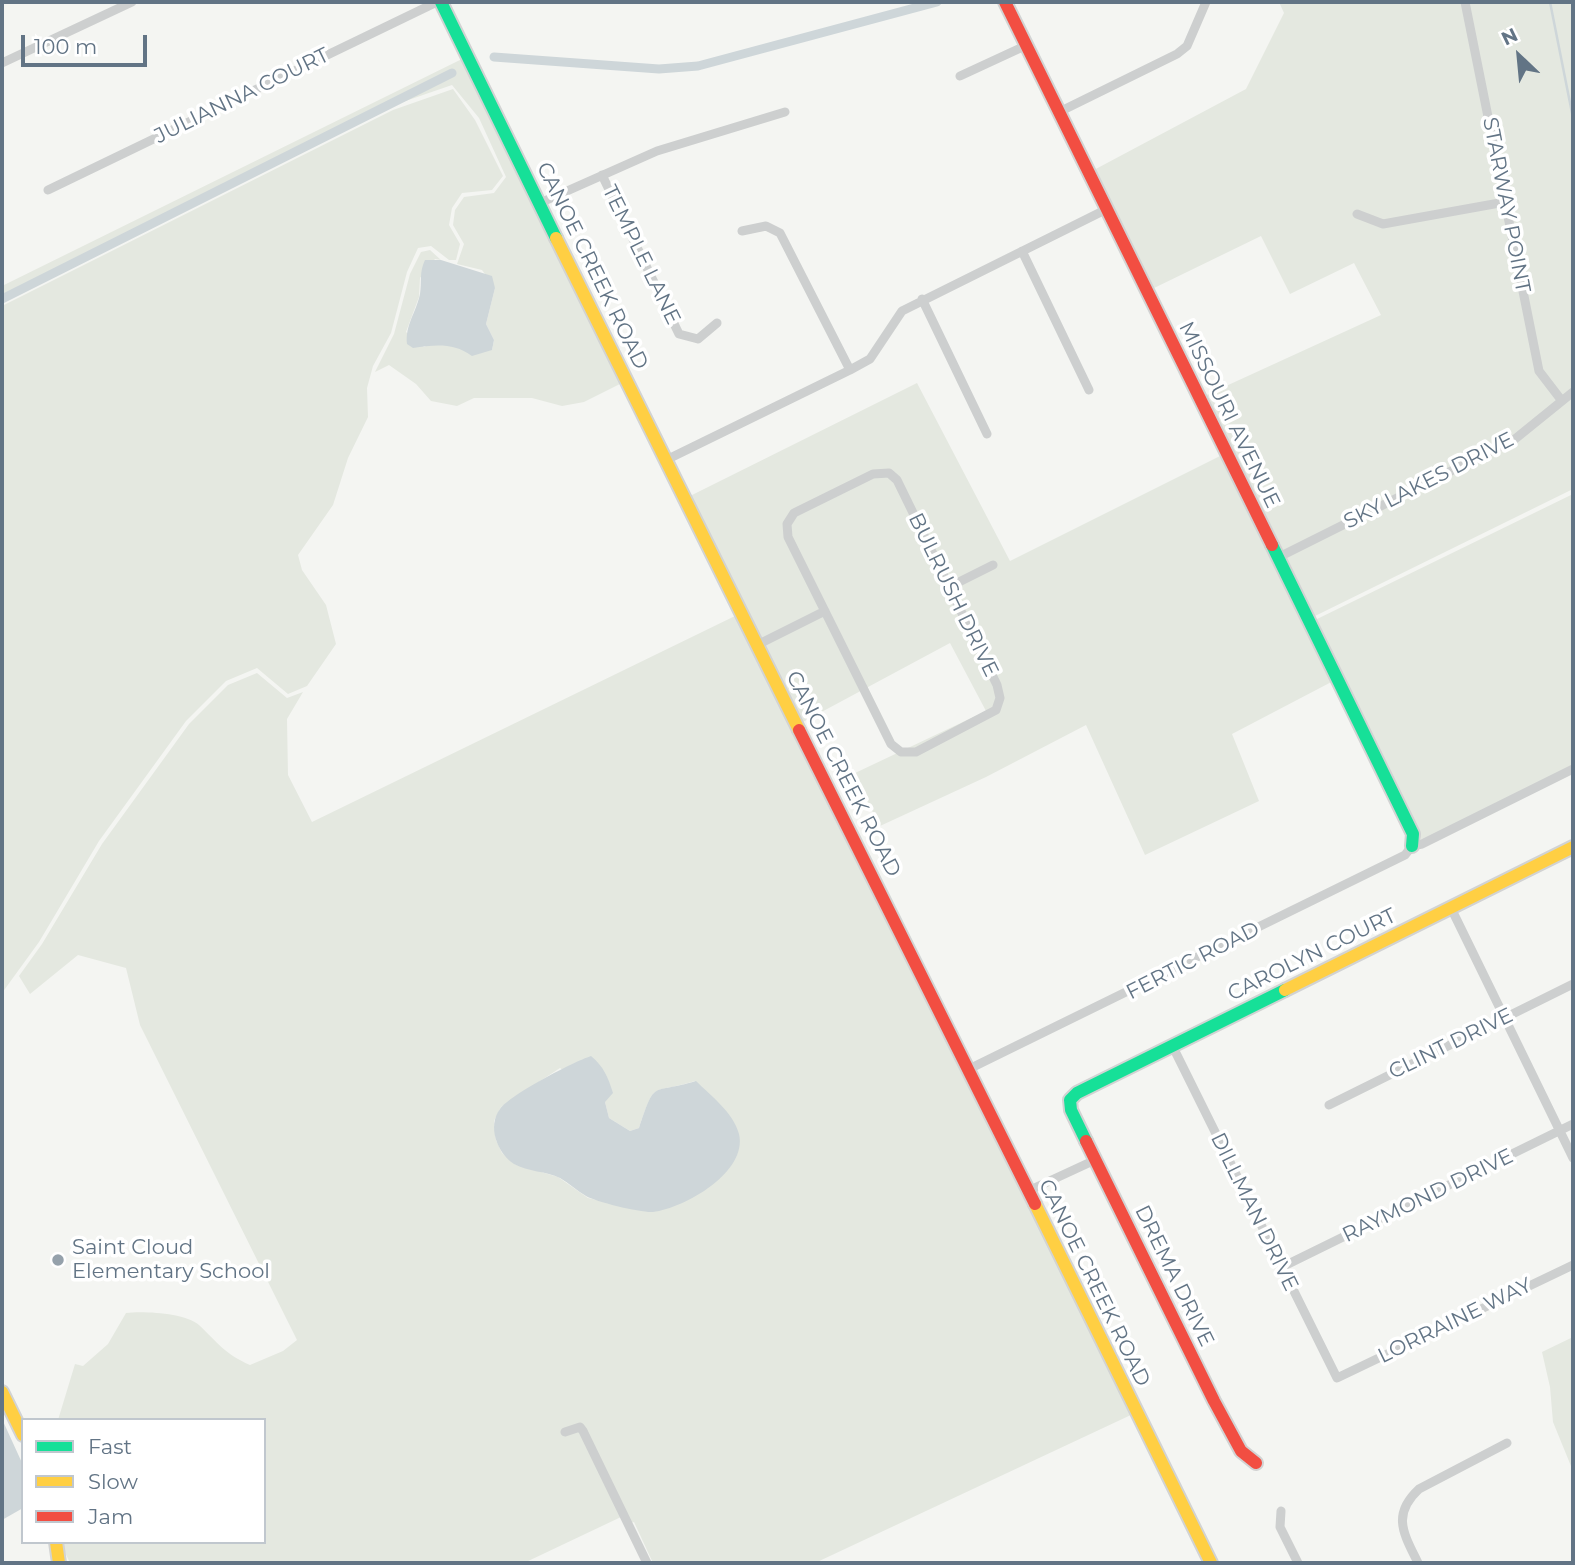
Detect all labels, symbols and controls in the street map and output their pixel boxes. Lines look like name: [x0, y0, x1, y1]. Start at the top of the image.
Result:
scale bar: [24, 21, 150, 65]
north arrow: [1484, 21, 1554, 91]
text: N: [1498, 23, 1522, 50]
text: 100 m: [34, 34, 97, 59]
street label: JULIANNA COURT: [151, 43, 333, 149]
street label: STARWAY POINT: [1477, 115, 1535, 295]
street label: CANOE CREEK ROAD: [531, 158, 653, 374]
street label: TEMPLE LANE: [596, 181, 686, 329]
street label: MISSOURI AVENUE: [1173, 318, 1285, 512]
street label: SKY LAKES DRIVE: [1340, 427, 1518, 535]
street label: BULRUSH DRIVE: [902, 509, 1004, 681]
street label: CANOE CREEK ROAD: [780, 667, 906, 881]
street label: CAROLYN COURT: [1224, 903, 1400, 1007]
street label: FERTIC ROAD: [1122, 917, 1264, 1005]
street label: CLINT DRIVE: [1385, 1003, 1517, 1085]
street label: DILLMAN DRIVE: [1205, 1129, 1303, 1295]
street label: RAYMOND DRIVE: [1339, 1144, 1517, 1248]
street label: CANOE CREEK ROAD: [1033, 1175, 1155, 1391]
street label: DREMA DRIVE: [1129, 1201, 1219, 1351]
place label: Saint Cloud Elementary School: [72, 1235, 270, 1285]
marker: Saint Cloud Elementary School: [50, 1252, 66, 1268]
street label: LORRAINE WAY: [1374, 1273, 1536, 1369]
legend: [21, 1418, 266, 1544]
text: Fast: [88, 1434, 132, 1459]
text: Slow: [88, 1469, 138, 1494]
text: Jam: [88, 1504, 133, 1529]

